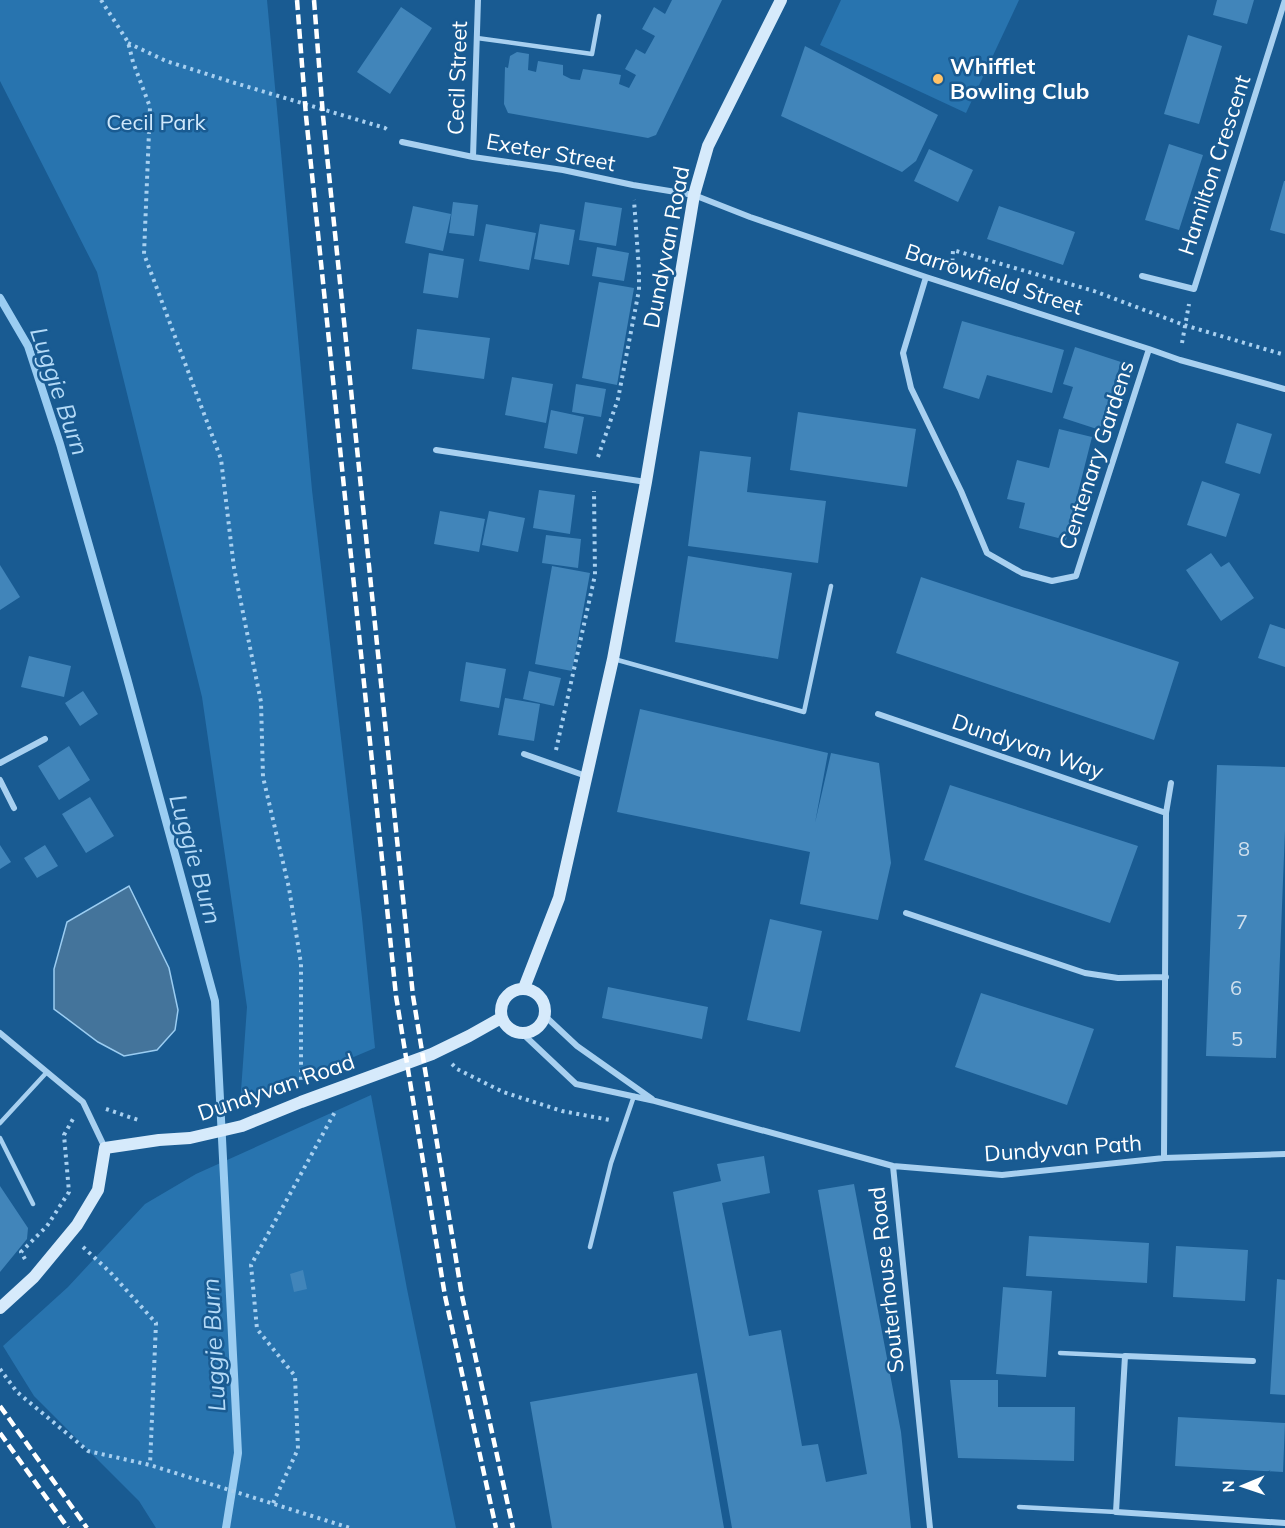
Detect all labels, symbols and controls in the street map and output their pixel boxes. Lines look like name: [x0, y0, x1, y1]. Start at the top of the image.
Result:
street label: Cecil Street: [441, 20, 473, 136]
place label: Whifflet Bowling Club: [950, 52, 1089, 105]
street label: Hamilton Crescent: [1172, 71, 1256, 259]
marker: Whifflet Bowling Club: [931, 72, 945, 86]
park label: Cecil Park: [106, 108, 206, 136]
street label: Exeter Street: [484, 127, 618, 177]
street label: Dundyvan Road: [637, 164, 695, 330]
street label: Barrowfield Street: [902, 237, 1087, 321]
water label: Luggie Burn: [24, 323, 96, 459]
street label: Centenary Gardens: [1052, 357, 1140, 553]
street label: Dundyvan Way: [949, 707, 1108, 785]
water label: Luggie Burn: [163, 791, 229, 927]
house number: 8: [1238, 836, 1250, 861]
house number: 7: [1236, 909, 1248, 934]
house number: 6: [1230, 975, 1242, 1000]
house number: 5: [1231, 1026, 1243, 1051]
street label: Dundyvan Road: [194, 1047, 358, 1127]
street label: Dundyvan Path: [983, 1129, 1143, 1167]
street label: Souterhouse Road: [862, 1185, 910, 1375]
water label: Luggie Burn: [195, 1278, 231, 1412]
north arrow: [1213, 1456, 1273, 1516]
text: N: [1218, 1480, 1238, 1493]

